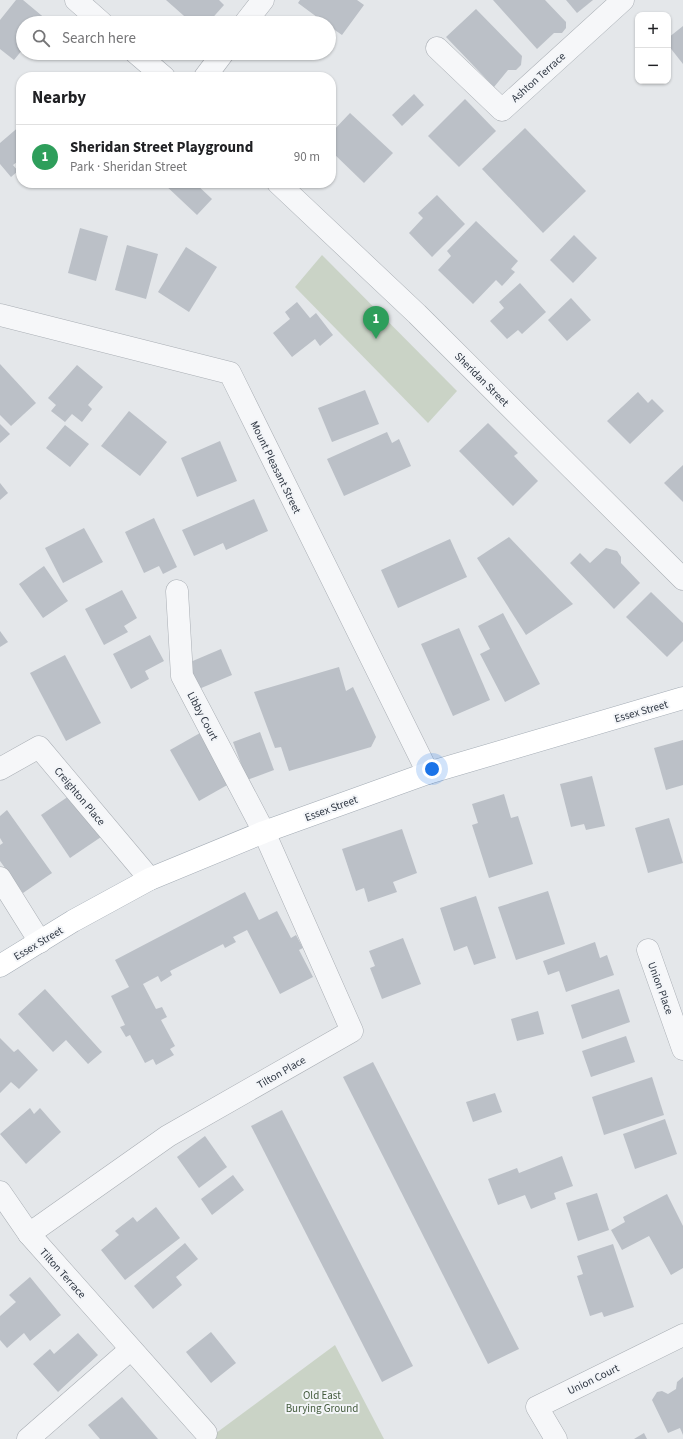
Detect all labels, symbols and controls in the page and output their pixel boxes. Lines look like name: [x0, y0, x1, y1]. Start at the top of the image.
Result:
map controls: [635, 12, 671, 84]
button: +: [635, 12, 671, 48]
search box: [16, 16, 336, 60]
icon: search: [30, 27, 52, 49]
text: Search here: [62, 28, 136, 49]
button: −: [635, 48, 671, 84]
street label: Ashton Terrace: [508, 49, 569, 106]
text: Nearby: [32, 86, 86, 110]
text: Sheridan Street Playground: [70, 137, 253, 158]
text: 1: [42, 148, 48, 166]
text: 90 m: [294, 148, 320, 166]
text: Park · Sheridan Street: [70, 158, 187, 176]
pin: 1: [363, 306, 389, 339]
street label: Sheridan Street: [451, 349, 512, 410]
street label: Mount Pleasant Street: [247, 418, 305, 516]
street label: Libby Court: [183, 689, 222, 744]
street label: Essex Street: [613, 697, 670, 726]
your location: [422, 759, 442, 779]
street label: Creighton Place: [51, 764, 109, 829]
street label: Essex Street: [303, 792, 360, 825]
street label: Essex Street: [11, 923, 66, 964]
street label: Union Place: [644, 960, 677, 1017]
street label: Tilton Place: [254, 1052, 309, 1092]
street label: Tilton Terrace: [36, 1245, 90, 1302]
street label: Union Court: [565, 1360, 622, 1398]
park label: Old East Burying Ground: [286, 1388, 358, 1416]

